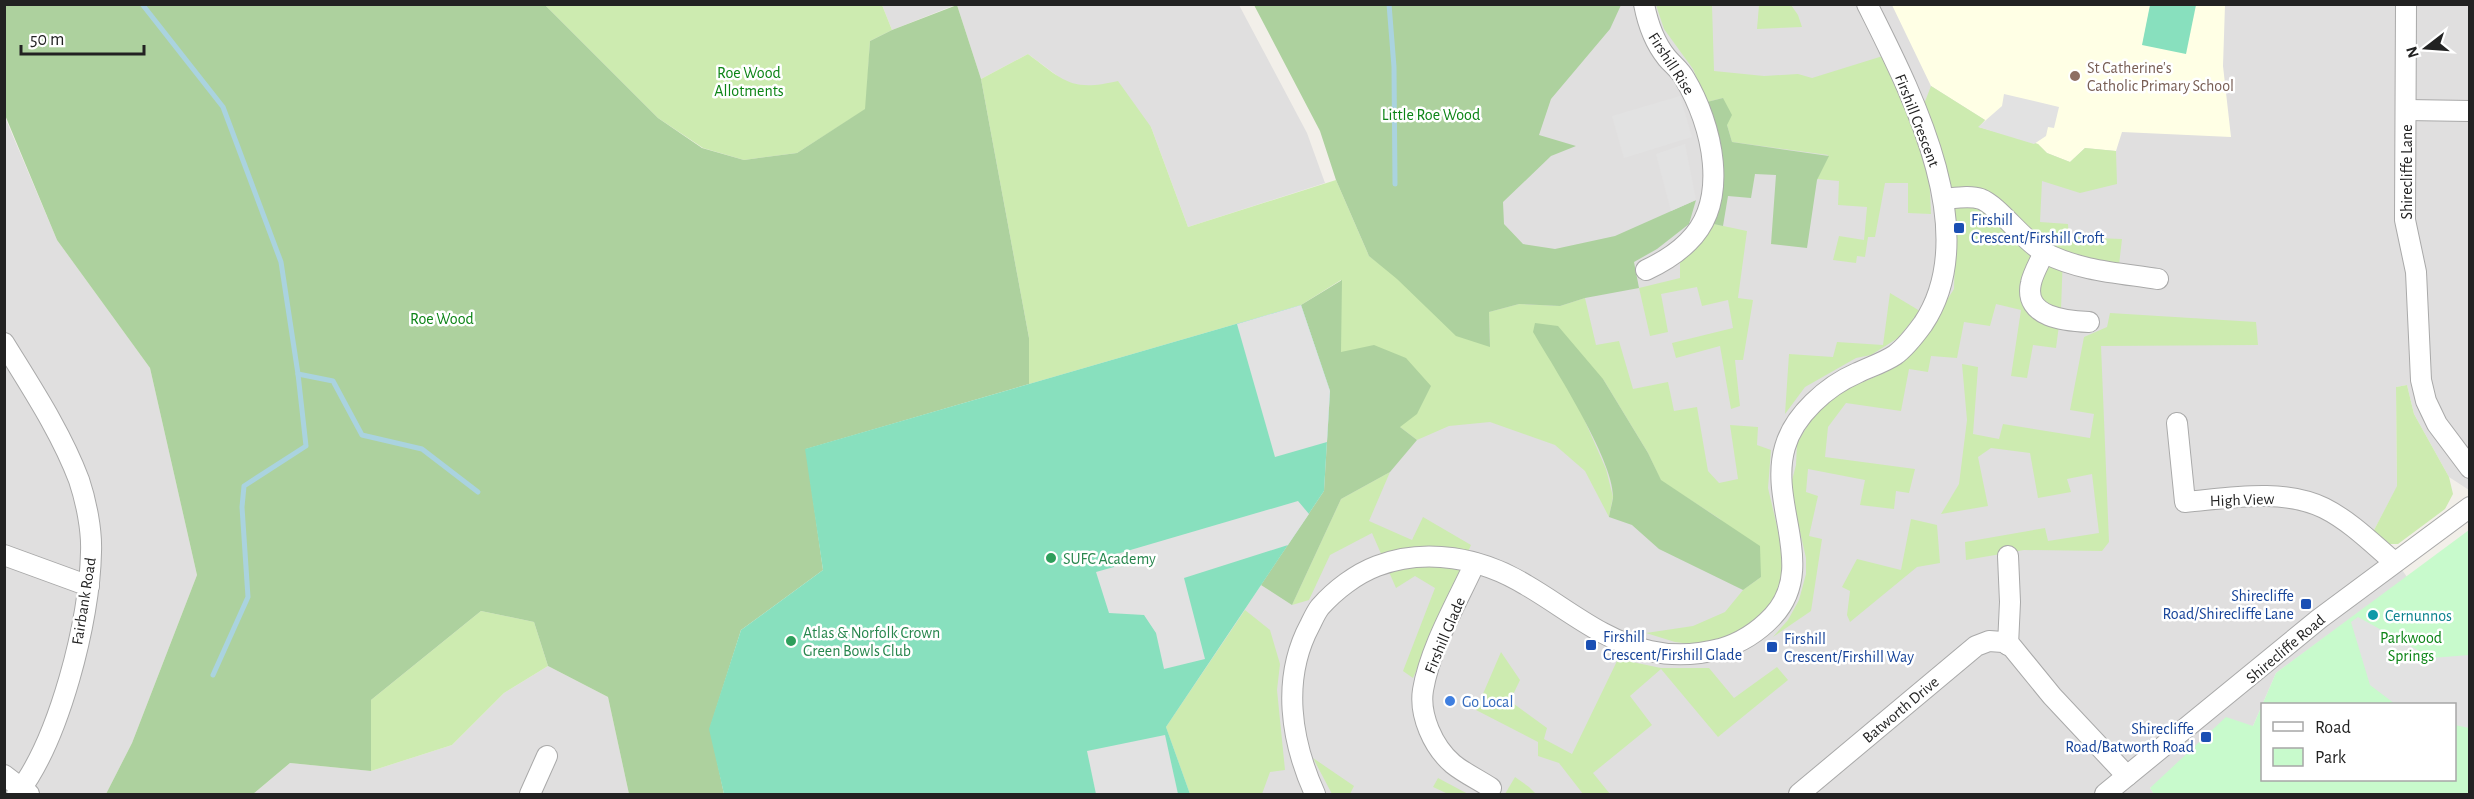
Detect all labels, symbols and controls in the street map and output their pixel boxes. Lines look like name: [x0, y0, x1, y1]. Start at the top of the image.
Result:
scale bar: [21, 18, 144, 56]
north arrow: [2396, 18, 2456, 78]
street label: Firshill Rise: [1645, 30, 1697, 98]
text: 50 m: [30, 31, 64, 49]
text: N: [2403, 44, 2422, 60]
place label: St Catherine's Catholic Primary School: [2087, 60, 2234, 95]
park label: Roe Wood Allotments: [714, 65, 784, 99]
marker: St Catherine's Catholic Primary School: [2068, 69, 2082, 83]
street label: Firshill Crescent: [1892, 72, 1942, 169]
park label: Little Roe Wood: [1382, 107, 1480, 123]
street label: Shirecliffe Lane: [2399, 124, 2415, 220]
place label: Firshill Crescent/Firshill Croft: [1971, 212, 2104, 246]
marker: Firshill Crescent/Firshill Croft: [1952, 221, 1966, 235]
park label: Roe Wood: [410, 311, 474, 327]
street label: High View: [2209, 491, 2275, 509]
marker: SUFC Academy: [1044, 551, 1058, 565]
place label: SUFC Academy: [1063, 551, 1156, 568]
street label: Fairbank Road: [69, 556, 99, 646]
place label: Shirecliffe Road/Shirecliffe Lane: [2163, 588, 2294, 622]
street label: Firshill Glade: [1422, 595, 1468, 676]
marker: Shirecliffe Road/Shirecliffe Lane: [2299, 597, 2313, 611]
marker: Cernunnos: [2366, 608, 2380, 622]
place label: Cernunnos: [2385, 608, 2452, 624]
street label: Shirecliffe Road: [2243, 611, 2328, 686]
place label: Atlas & Norfolk Crown Green Bowls Club: [803, 625, 940, 659]
place label: Firshill Crescent/Firshill Glade: [1603, 629, 1742, 663]
park label: Parkwood Springs: [2380, 630, 2442, 664]
place label: Firshill Crescent/Firshill Way: [1784, 631, 1914, 666]
marker: Atlas & Norfolk Crown Green Bowls Club: [784, 634, 798, 648]
marker: Firshill Crescent/Firshill Glade: [1584, 638, 1598, 652]
marker: Firshill Crescent/Firshill Way: [1765, 640, 1779, 654]
street label: Batworth Drive: [1860, 673, 1942, 746]
marker: Go Local: [1443, 694, 1457, 708]
place label: Go Local: [1462, 694, 1513, 710]
legend: [2261, 703, 2456, 781]
text: Road: [2315, 719, 2351, 737]
place label: Shirecliffe Road/Batworth Road: [2065, 721, 2194, 755]
marker: Shirecliffe Road/Batworth Road: [2199, 730, 2213, 744]
text: Park: [2315, 749, 2347, 767]

